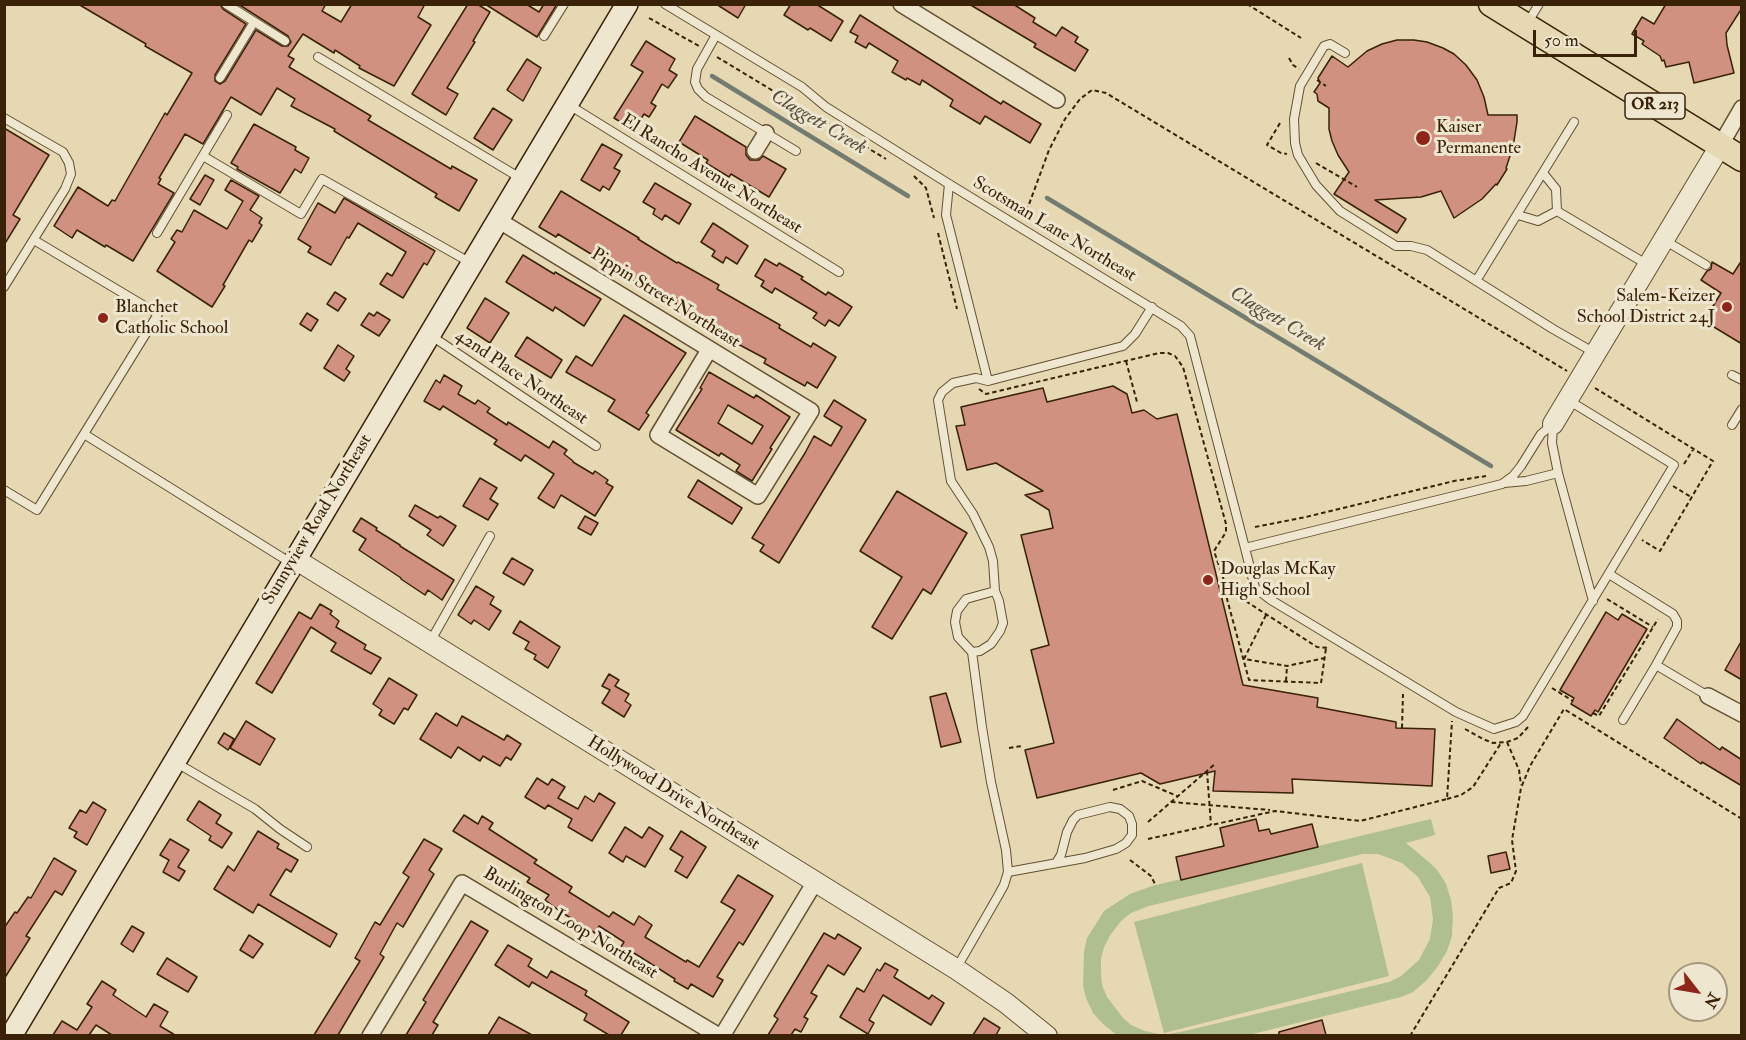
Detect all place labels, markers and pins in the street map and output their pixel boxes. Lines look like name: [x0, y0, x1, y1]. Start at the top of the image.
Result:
place label: Kaiser Permanente: [1436, 117, 1521, 160]
marker: Kaiser Permanente: [1414, 129, 1432, 147]
place label: Salem-Keizer School District 24J: [1577, 286, 1715, 328]
place label: Blanchet Catholic School: [115, 297, 228, 340]
marker: Salem-Keizer School District 24J: [1720, 300, 1734, 314]
marker: Blanchet Catholic School: [96, 311, 110, 325]
place label: Douglas McKay High School: [1220, 559, 1335, 602]
marker: Douglas McKay High School: [1201, 573, 1215, 587]

